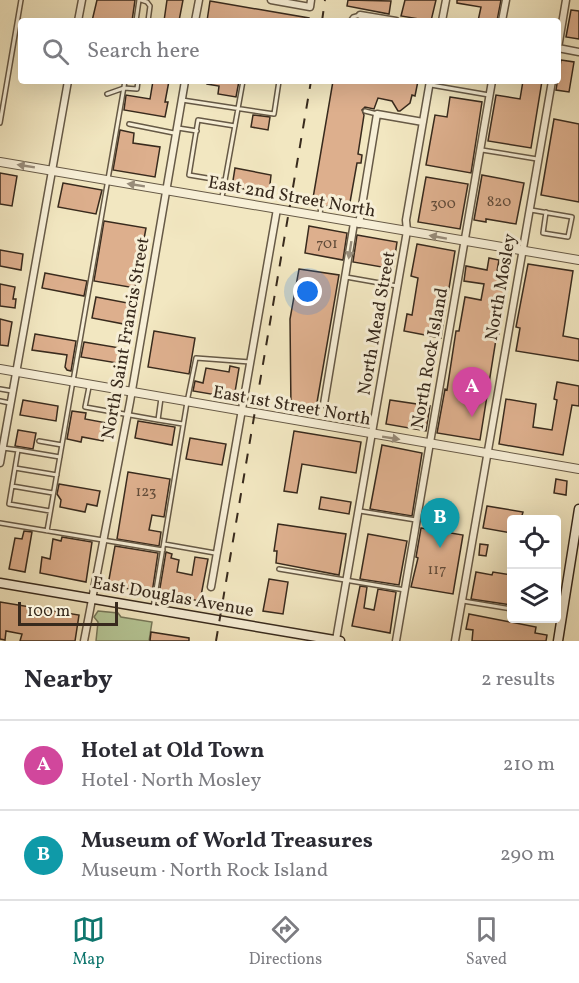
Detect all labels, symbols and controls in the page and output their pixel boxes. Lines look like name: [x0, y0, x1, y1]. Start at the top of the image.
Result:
search box: [18, 18, 561, 84]
icon: search: [39, 35, 72, 68]
text: Search here: [87, 36, 200, 67]
one-way arrow: [16, 162, 35, 171]
street label: East 2nd Street North: [206, 170, 378, 225]
one-way arrow: [127, 180, 146, 189]
house number: 820: [487, 192, 511, 213]
house number: 300: [430, 194, 456, 215]
one-way arrow: [429, 232, 448, 241]
street label: North Mosley: [480, 232, 523, 343]
house number: 701: [316, 234, 338, 255]
street label: North Saint Francis Street: [96, 235, 157, 441]
one-way arrow: [345, 240, 354, 259]
street label: North Mead Street: [352, 249, 402, 397]
your location: [293, 277, 322, 306]
street label: North Rock Island: [406, 286, 455, 431]
pin: A: [452, 368, 492, 417]
street label: East 1st Street North: [211, 380, 373, 433]
one-way arrow: [382, 433, 401, 442]
house number: 123: [135, 482, 157, 503]
pin: B: [420, 498, 460, 548]
map controls: [507, 515, 561, 623]
button: locate: [507, 515, 561, 569]
house number: 117: [428, 560, 446, 581]
button: layers: [507, 569, 561, 623]
street label: East Douglas Avenue: [90, 571, 256, 624]
scale bar: [18, 599, 118, 626]
text: 100 m: [27, 601, 70, 623]
text: Nearby: [24, 662, 113, 698]
text: 2 results: [481, 666, 555, 694]
text: Hotel at Old Town: [81, 736, 264, 767]
text: A: [36, 751, 51, 779]
text: 210 m: [503, 751, 555, 779]
text: Hotel · North Mosley: [81, 767, 261, 795]
text: Museum of World Treasures: [81, 826, 373, 857]
text: B: [37, 841, 50, 869]
text: 290 m: [500, 841, 555, 869]
text: Museum · North Rock Island: [81, 857, 328, 885]
tab: Map: [72, 913, 105, 971]
tab: Directions: [249, 913, 322, 971]
tab: Saved: [466, 913, 507, 971]

